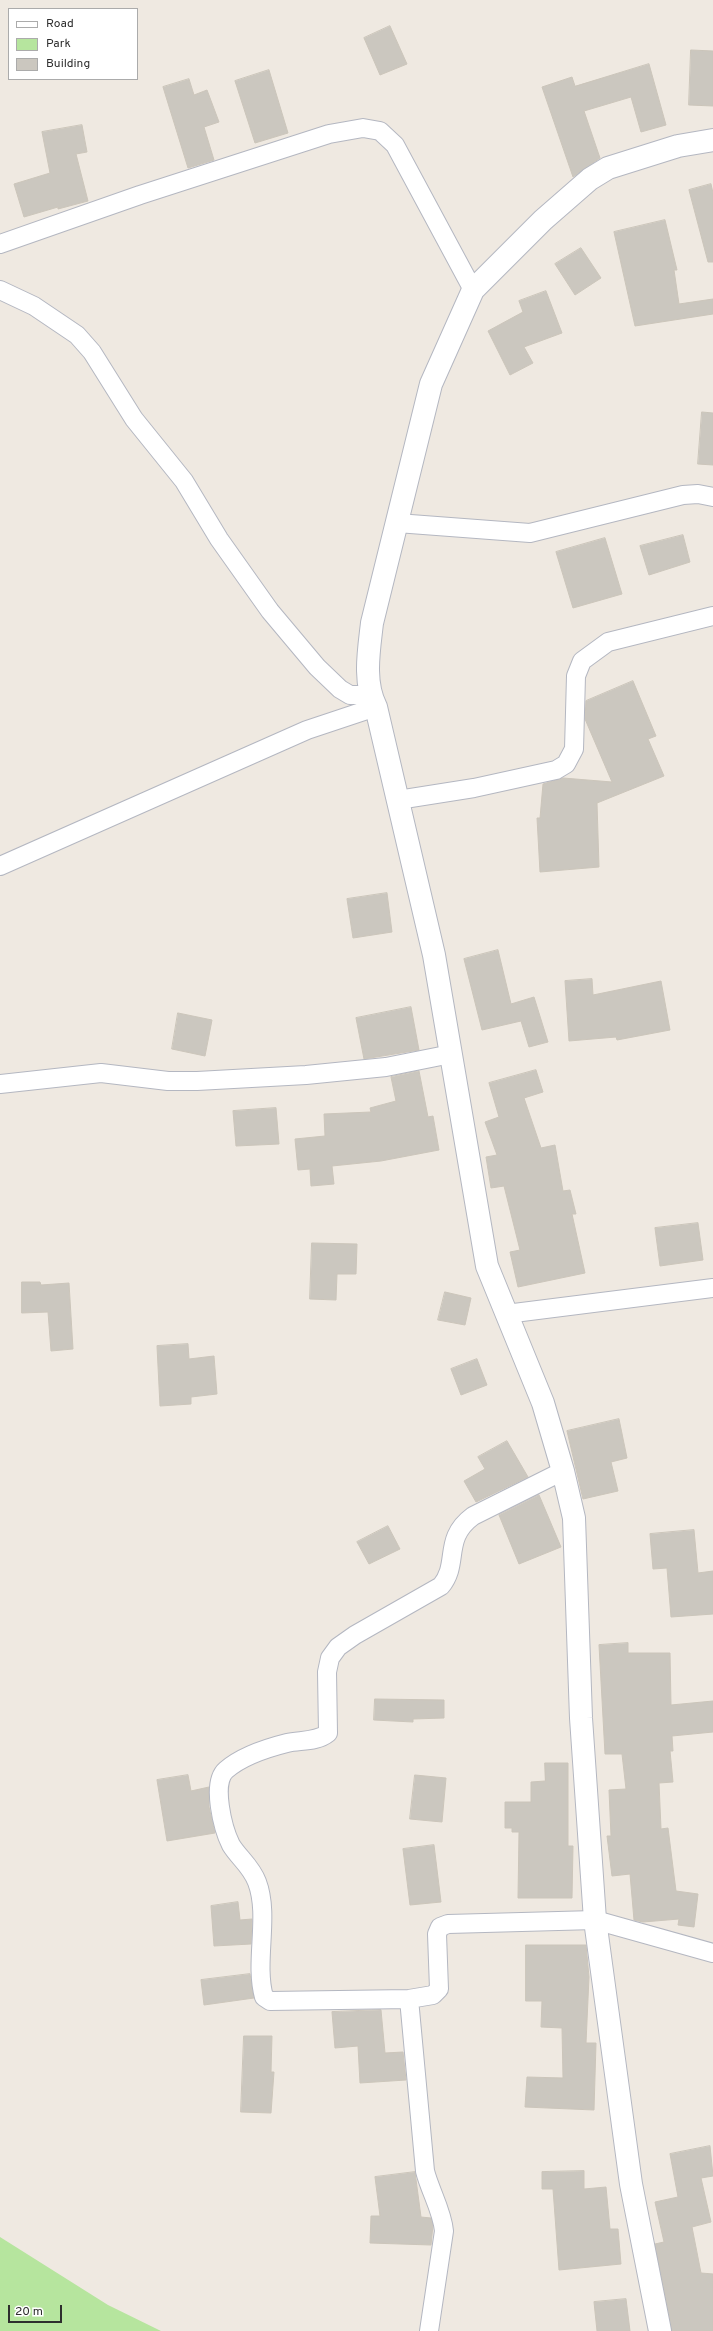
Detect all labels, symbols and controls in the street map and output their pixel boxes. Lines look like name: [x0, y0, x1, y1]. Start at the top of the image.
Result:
legend: [8, 8, 138, 80]
text: Road: [46, 16, 74, 32]
text: Park: [46, 36, 71, 52]
text: Building: [46, 56, 90, 72]
scale bar: [10, 2297, 64, 2323]
text: 20 m: [15, 2304, 43, 2320]

